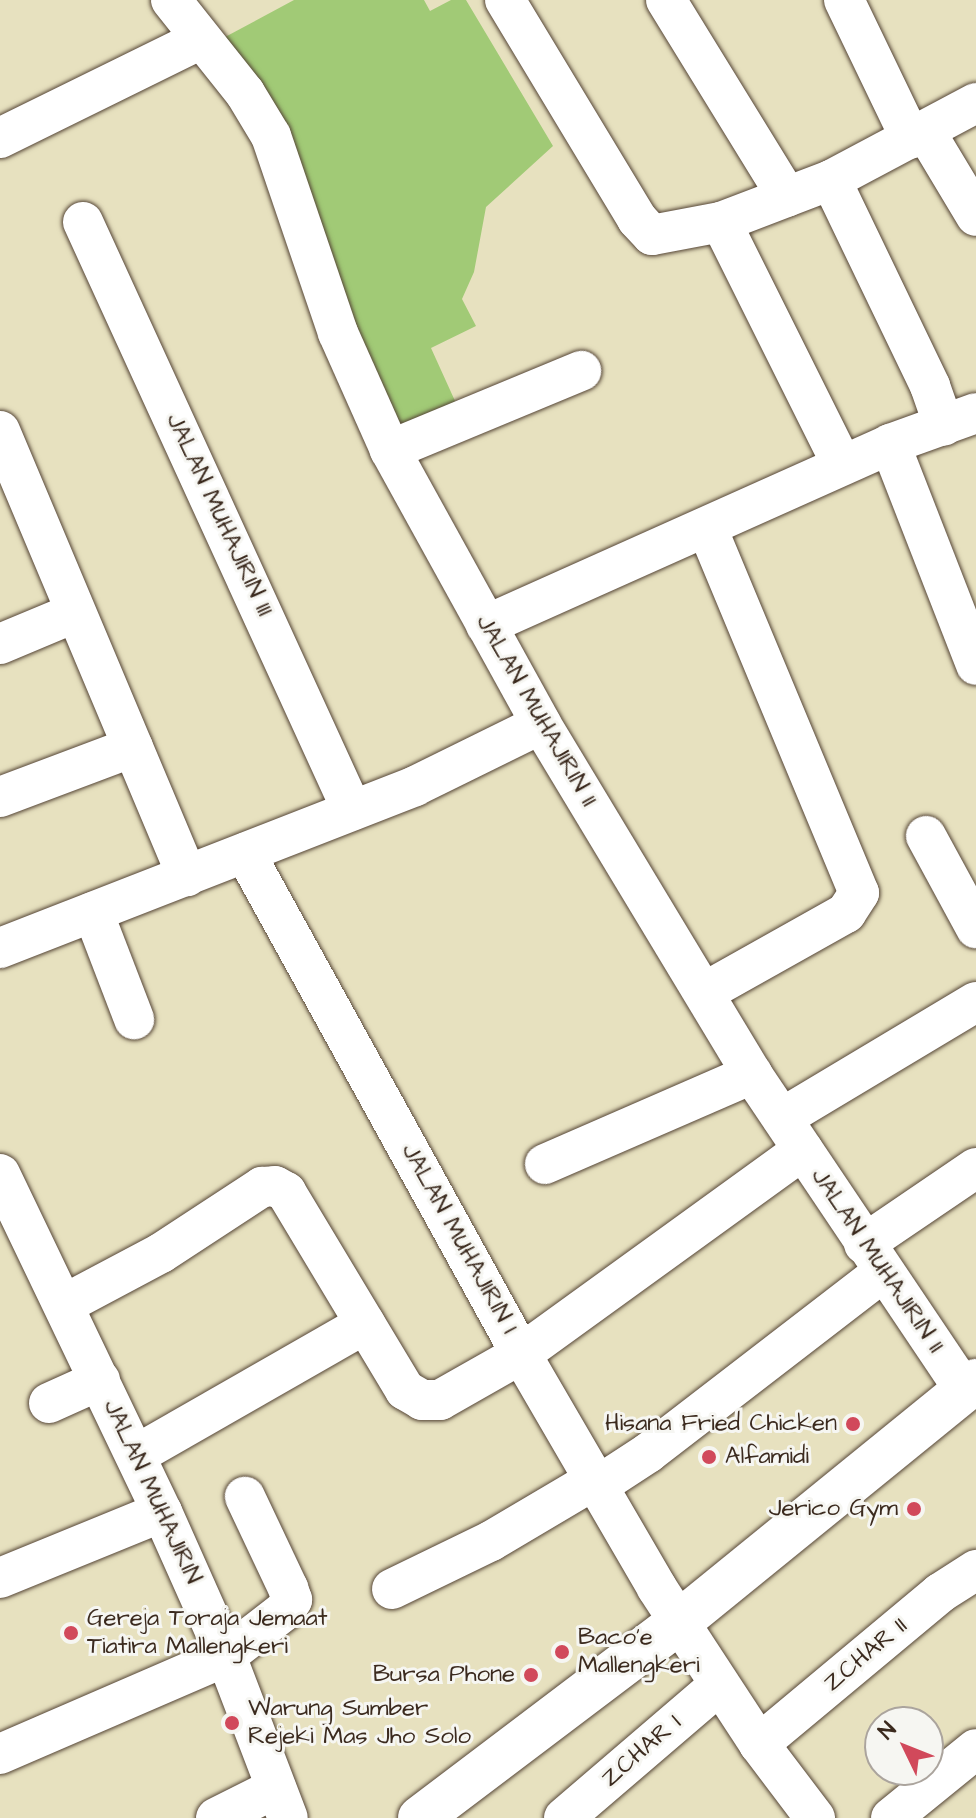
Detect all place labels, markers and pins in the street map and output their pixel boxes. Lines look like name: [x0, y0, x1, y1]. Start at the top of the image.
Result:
place label: Hisana Fried Chicken: [605, 1410, 837, 1438]
marker: Hisana Fried Chicken: [844, 1415, 862, 1433]
place label: Alfamidi: [725, 1443, 809, 1471]
marker: Alfamidi: [700, 1448, 718, 1466]
place label: Jerico Gym: [769, 1495, 898, 1523]
marker: Jerico Gym: [905, 1500, 923, 1518]
place label: Gereja Toraja Jemaat Tiatira Mallengkeri: [87, 1605, 327, 1661]
marker: Gereja Toraja Jemaat Tiatira Mallengkeri: [62, 1624, 80, 1642]
place label: Baco'e Mallengkeri: [578, 1624, 700, 1680]
marker: Baco'e Mallengkeri: [553, 1643, 571, 1661]
place label: Bursa Phone: [373, 1661, 515, 1689]
marker: Bursa Phone: [522, 1666, 540, 1684]
place label: Warung Sumber Rejeki Mas Jho Solo: [248, 1695, 471, 1751]
marker: Warung Sumber Rejeki Mas Jho Solo: [223, 1714, 241, 1732]

